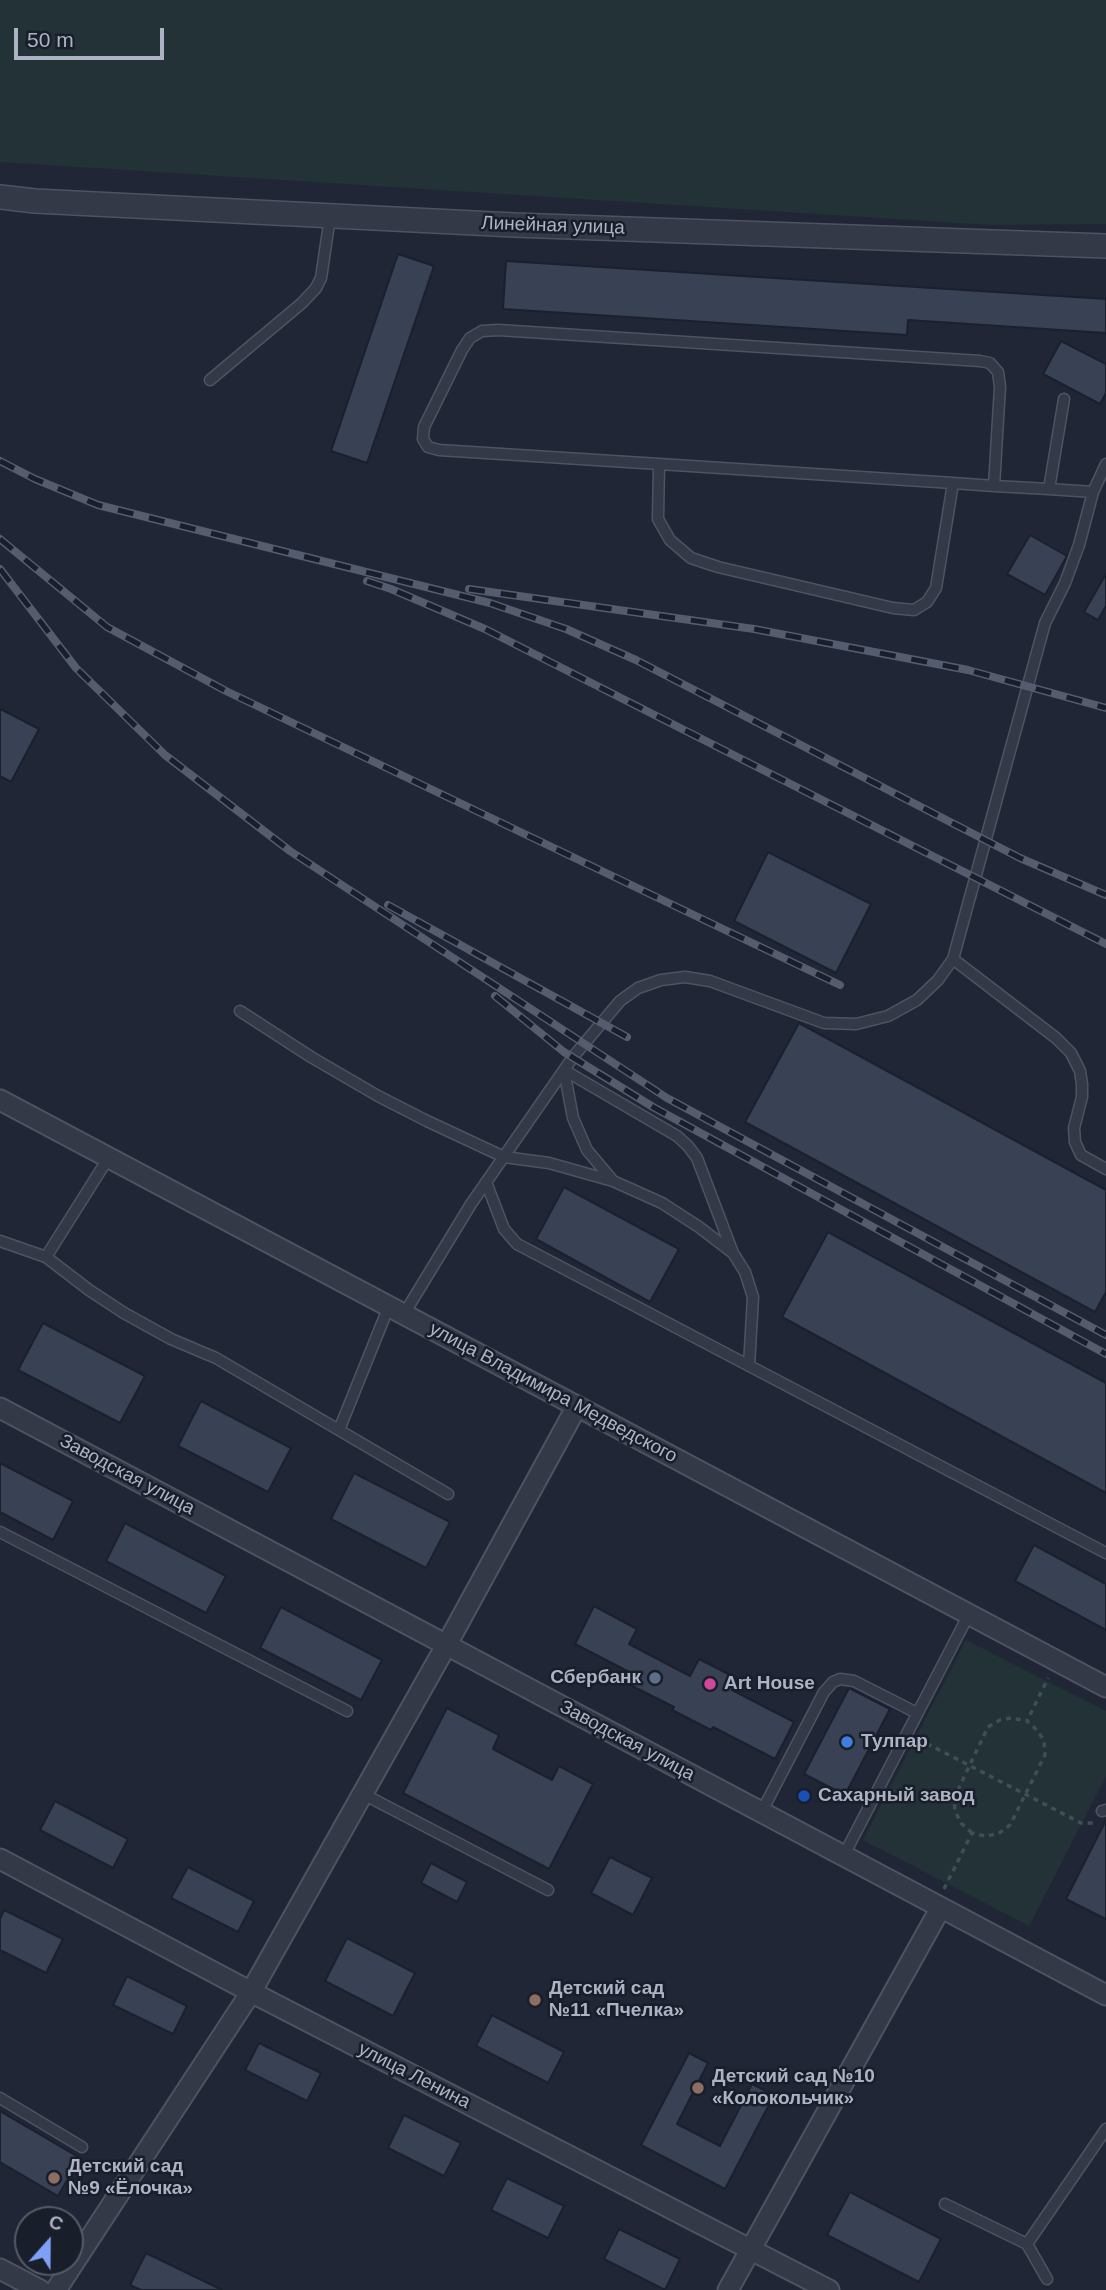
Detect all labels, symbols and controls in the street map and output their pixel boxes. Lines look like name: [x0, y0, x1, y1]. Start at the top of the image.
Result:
scale bar: [18, 14, 168, 58]
text: 50 m: [27, 28, 74, 51]
street label: Линейная улица: [481, 212, 625, 240]
street label: улица Владимира Медведского: [425, 1318, 681, 1468]
street label: Заводская улица: [56, 1430, 198, 1520]
place label: Сбербанк: [550, 1667, 641, 1689]
marker: Сбербанк: [647, 1670, 663, 1686]
place label: Art House: [724, 1673, 815, 1695]
marker: Art House: [702, 1676, 718, 1692]
street label: Заводская улица: [556, 1696, 698, 1786]
place label: Тулпар: [861, 1731, 928, 1753]
marker: Тулпар: [839, 1734, 855, 1750]
place label: Сахарный завод: [818, 1785, 975, 1807]
marker: Сахарный завод: [796, 1788, 812, 1804]
place label: Детский сад №11 «Пчелка»: [549, 1978, 684, 2022]
marker: Детский сад №11 «Пчелка»: [527, 1992, 543, 2008]
street label: улица Ленина: [354, 2038, 474, 2114]
place label: Детский сад №10 «Колокольчик»: [712, 2066, 875, 2110]
marker: Детский сад №10 «Колокольчик»: [690, 2080, 706, 2096]
place label: Детский сад №9 «Ёлочка»: [68, 2156, 193, 2200]
marker: Детский сад №9 «Ёлочка»: [46, 2170, 62, 2186]
north arrow: [14, 2206, 84, 2276]
text: С: [46, 2211, 66, 2235]

